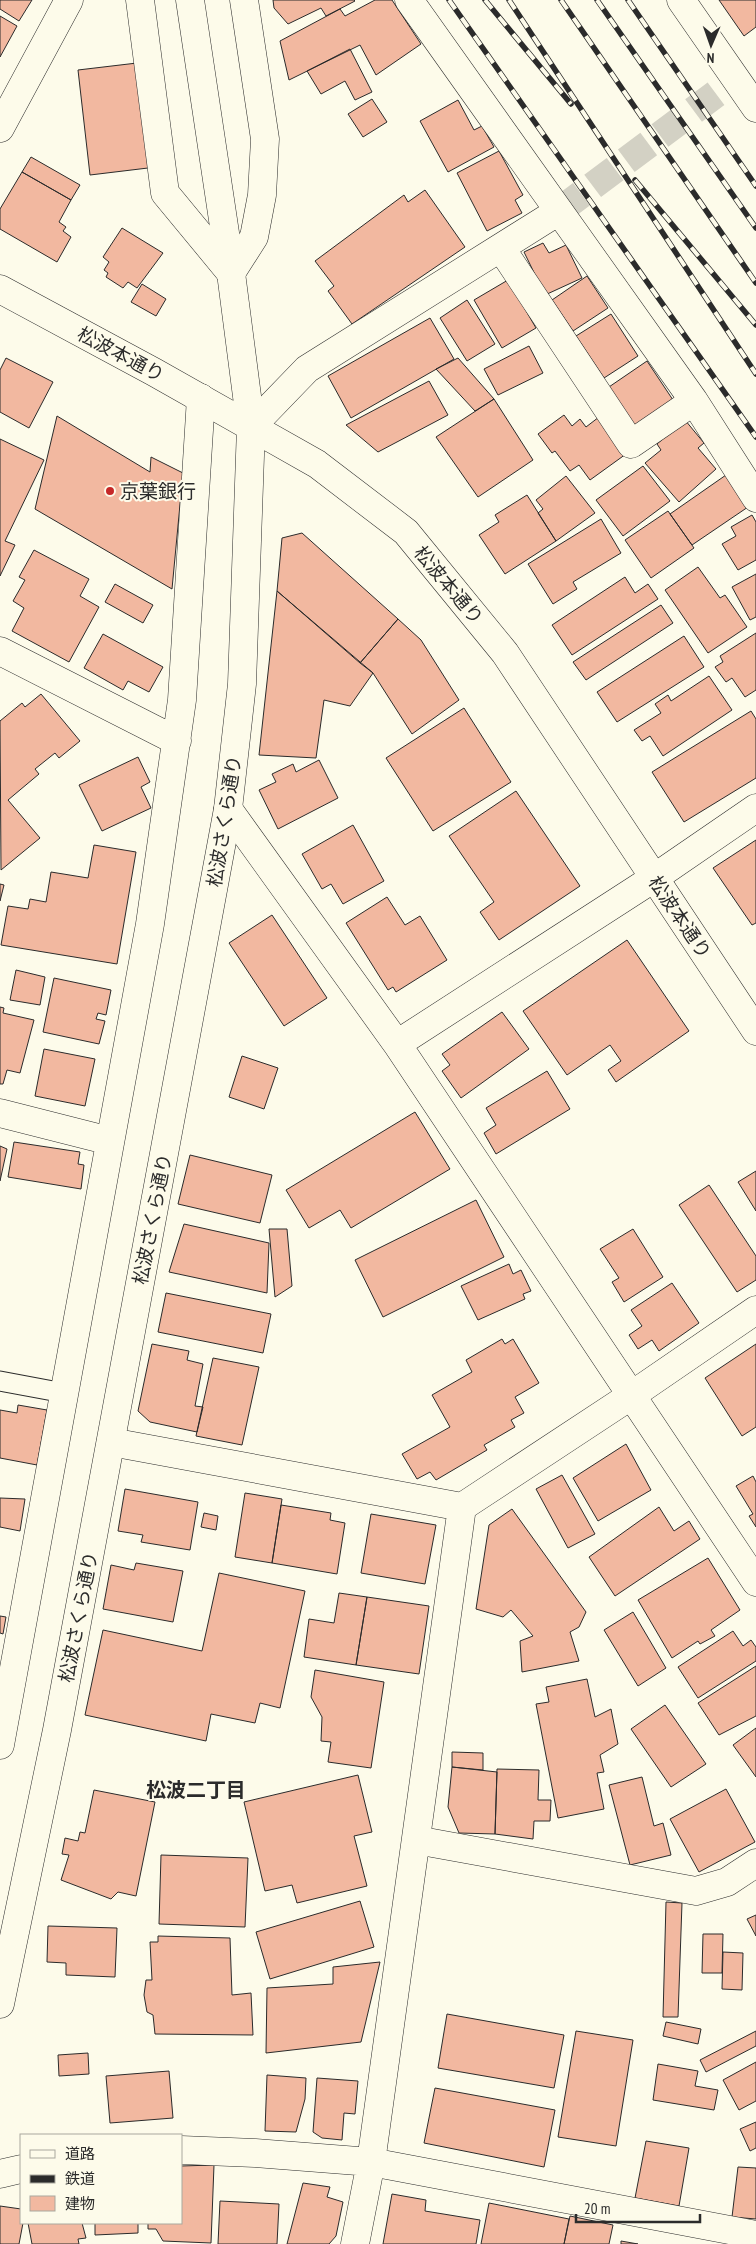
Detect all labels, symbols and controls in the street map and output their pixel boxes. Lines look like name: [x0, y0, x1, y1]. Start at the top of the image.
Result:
north arrow: [686, 20, 736, 70]
text: N: [706, 49, 715, 67]
street label: 松波本通り: [73, 321, 169, 387]
place label: 京葉銀行: [120, 479, 196, 503]
marker: 京葉銀行: [104, 485, 116, 497]
street label: 松波本通り: [409, 541, 489, 629]
street label: 松波さくら通り: [202, 753, 246, 889]
street label: 松波本通り: [643, 871, 717, 963]
street label: 松波さくら通り: [128, 1151, 176, 1287]
street label: 松波さくら通り: [54, 1549, 102, 1685]
district label: 松波二丁目: [146, 1777, 246, 1803]
legend: [20, 2134, 182, 2224]
text: 道路: [65, 2144, 95, 2163]
text: 鉄道: [65, 2169, 95, 2188]
scale bar: [576, 2192, 700, 2224]
text: 建物: [65, 2194, 95, 2213]
text: 20 m: [584, 2199, 610, 2218]

